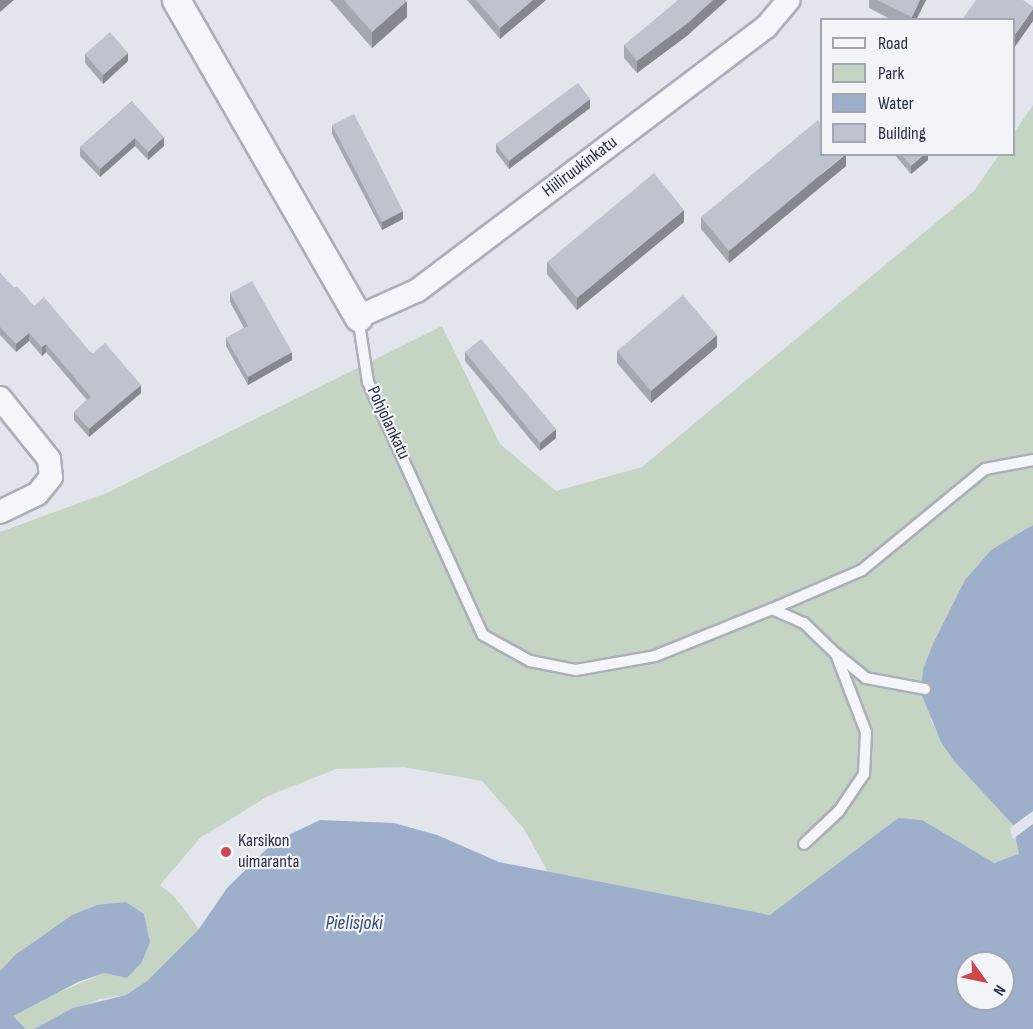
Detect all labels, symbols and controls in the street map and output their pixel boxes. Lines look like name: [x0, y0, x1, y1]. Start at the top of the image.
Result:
legend: [820, 18, 1015, 156]
text: Road: [878, 33, 908, 54]
text: Park: [878, 63, 904, 84]
text: Water: [878, 93, 914, 114]
text: Building: [878, 123, 926, 144]
street label: Hiiliruukinkatu: [538, 132, 622, 202]
street label: Pohjolankatu: [362, 383, 414, 463]
place label: Karsikon uimaranta: [238, 831, 299, 874]
marker: Karsikon uimaranta: [219, 845, 233, 859]
water label: Pielisjoki: [325, 911, 383, 935]
north arrow: [955, 951, 1015, 1011]
text: N: [989, 981, 1009, 999]

